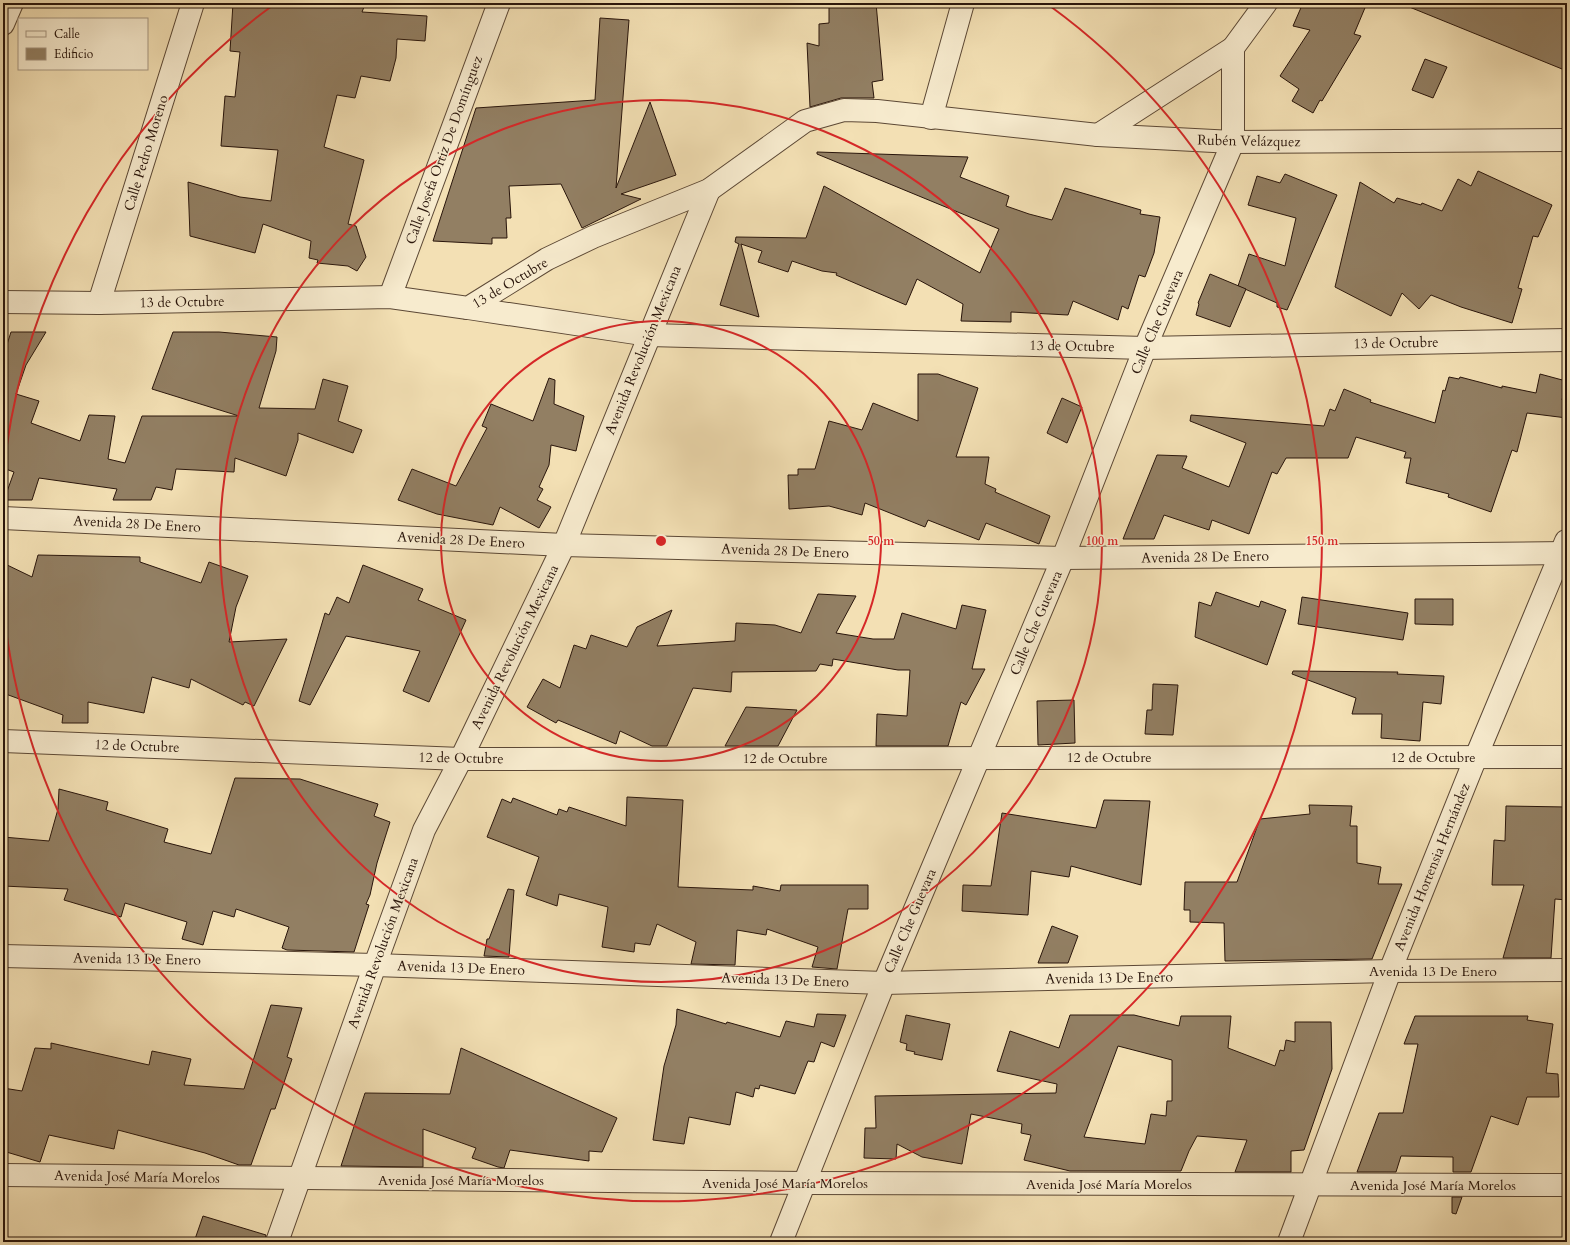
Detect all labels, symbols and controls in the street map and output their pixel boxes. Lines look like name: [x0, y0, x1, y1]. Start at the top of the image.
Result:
legend: [18, 18, 148, 70]
text: Calle: [54, 26, 80, 42]
text: Edificio: [54, 46, 94, 62]
street label: Calle Josefa Ortiz De Domínguez: [401, 52, 487, 247]
street label: Calle Pedro Moreno: [119, 92, 173, 213]
street label: Rubén Velázquez: [1197, 131, 1302, 151]
street label: 13 de Octubre: [469, 253, 551, 313]
street label: Avenida Revolución Mexicana: [600, 263, 686, 437]
street label: Calle Che Guevara: [1126, 267, 1188, 377]
street label: 13 de Octubre: [139, 292, 225, 312]
street label: 13 de Octubre: [1353, 333, 1439, 353]
street label: 13 de Octubre: [1029, 336, 1115, 356]
street label: Avenida 28 De Enero: [73, 511, 202, 537]
street label: Avenida 28 De Enero: [397, 527, 526, 553]
text: 50 m: [868, 533, 895, 549]
text: 100 m: [1086, 533, 1119, 549]
text: 150 m: [1306, 533, 1339, 549]
centre of rings: [654, 534, 668, 548]
street label: Avenida 28 De Enero: [721, 539, 850, 563]
street label: Avenida 28 De Enero: [1141, 546, 1269, 568]
street label: Avenida Revolución Mexicana: [467, 561, 563, 733]
street label: Calle Che Guevara: [1005, 568, 1067, 678]
street label: 12 de Octubre: [94, 735, 180, 757]
street label: 12 de Octubre: [418, 748, 504, 768]
street label: 12 de Octubre: [1066, 748, 1152, 767]
street label: 12 de Octubre: [1390, 748, 1476, 767]
street label: 12 de Octubre: [742, 749, 828, 768]
street label: Avenida Hortensia Hernández: [1390, 780, 1475, 954]
street label: Avenida Revolución Mexicana: [343, 855, 423, 1031]
street label: Calle Che Guevara: [879, 866, 941, 976]
street label: Avenida 13 De Enero: [73, 948, 201, 970]
street label: Avenida 13 De Enero: [397, 956, 526, 980]
street label: Avenida 13 De Enero: [1369, 962, 1497, 981]
street label: Avenida 13 De Enero: [1045, 967, 1173, 989]
street label: Avenida 13 De Enero: [721, 968, 850, 992]
street label: Avenida José María Morelos: [54, 1166, 220, 1188]
street label: Avenida José María Morelos: [378, 1171, 544, 1190]
street label: Avenida José María Morelos: [702, 1174, 868, 1193]
street label: Avenida José María Morelos: [1026, 1175, 1192, 1194]
street label: Avenida José María Morelos: [1350, 1176, 1516, 1195]

